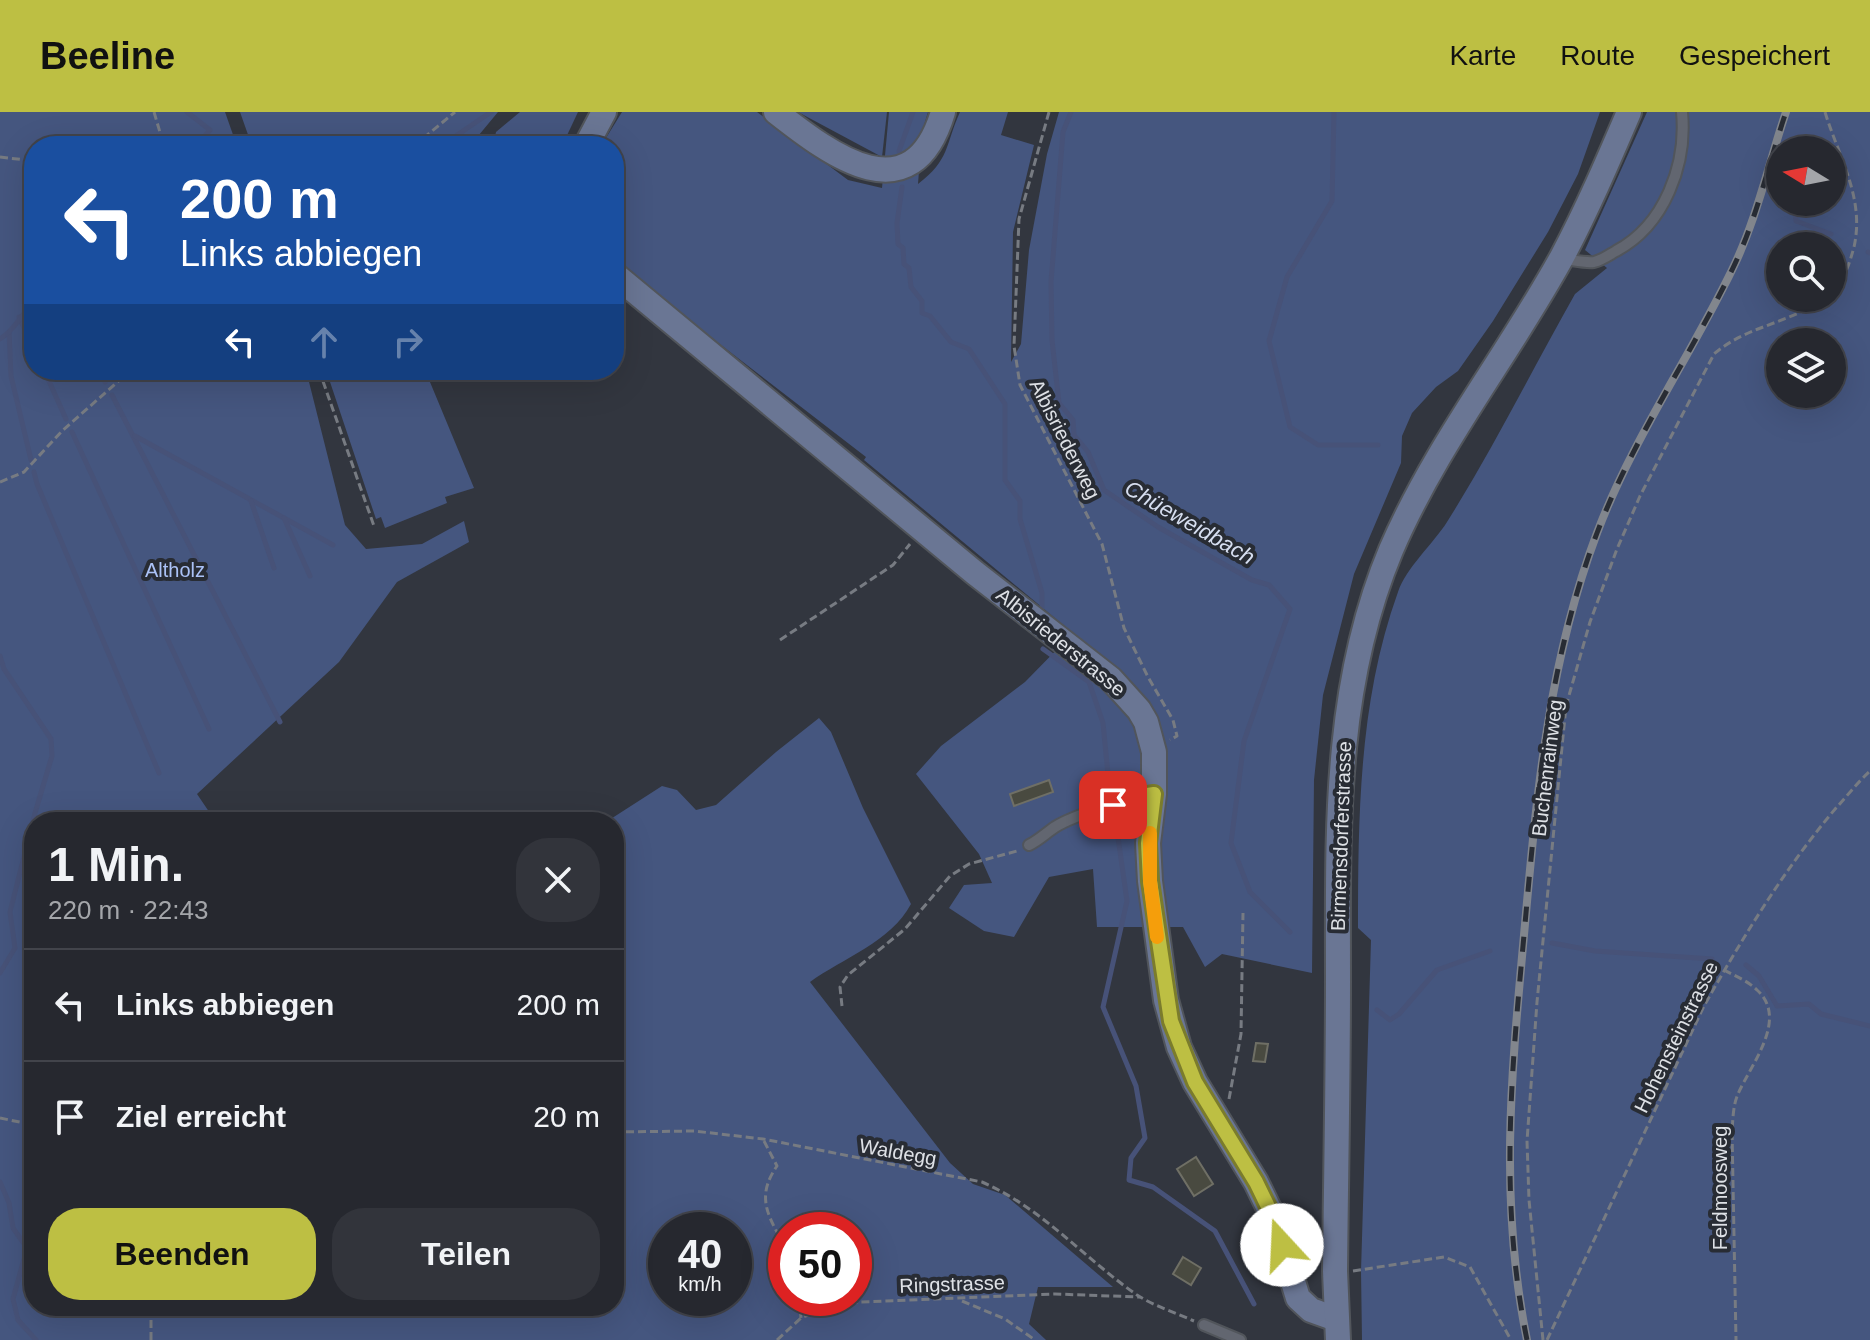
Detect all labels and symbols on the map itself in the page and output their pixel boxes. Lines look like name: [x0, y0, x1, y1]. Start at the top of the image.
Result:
north arrow: [1766, 136, 1846, 216]
street label: Albisriederweg: [1025, 376, 1105, 502]
water label: Chüeweidbach: [1120, 475, 1259, 570]
park label: Altholz: [145, 559, 205, 581]
street label: Albisriederstrasse: [992, 583, 1130, 701]
street label: Buchenrainweg: [1528, 698, 1566, 838]
street label: Birmensdorferstrasse: [1327, 741, 1355, 931]
pin: [1079, 771, 1147, 839]
street label: Hohensteinstrasse: [1630, 958, 1722, 1116]
street label: Feldmoosweg: [1709, 1126, 1731, 1250]
street label: Waldegg: [858, 1134, 938, 1170]
position arrow: [1240, 1203, 1324, 1287]
speed limit sign: 50: [768, 1212, 872, 1316]
street label: Ringstrasse: [899, 1271, 1005, 1297]

